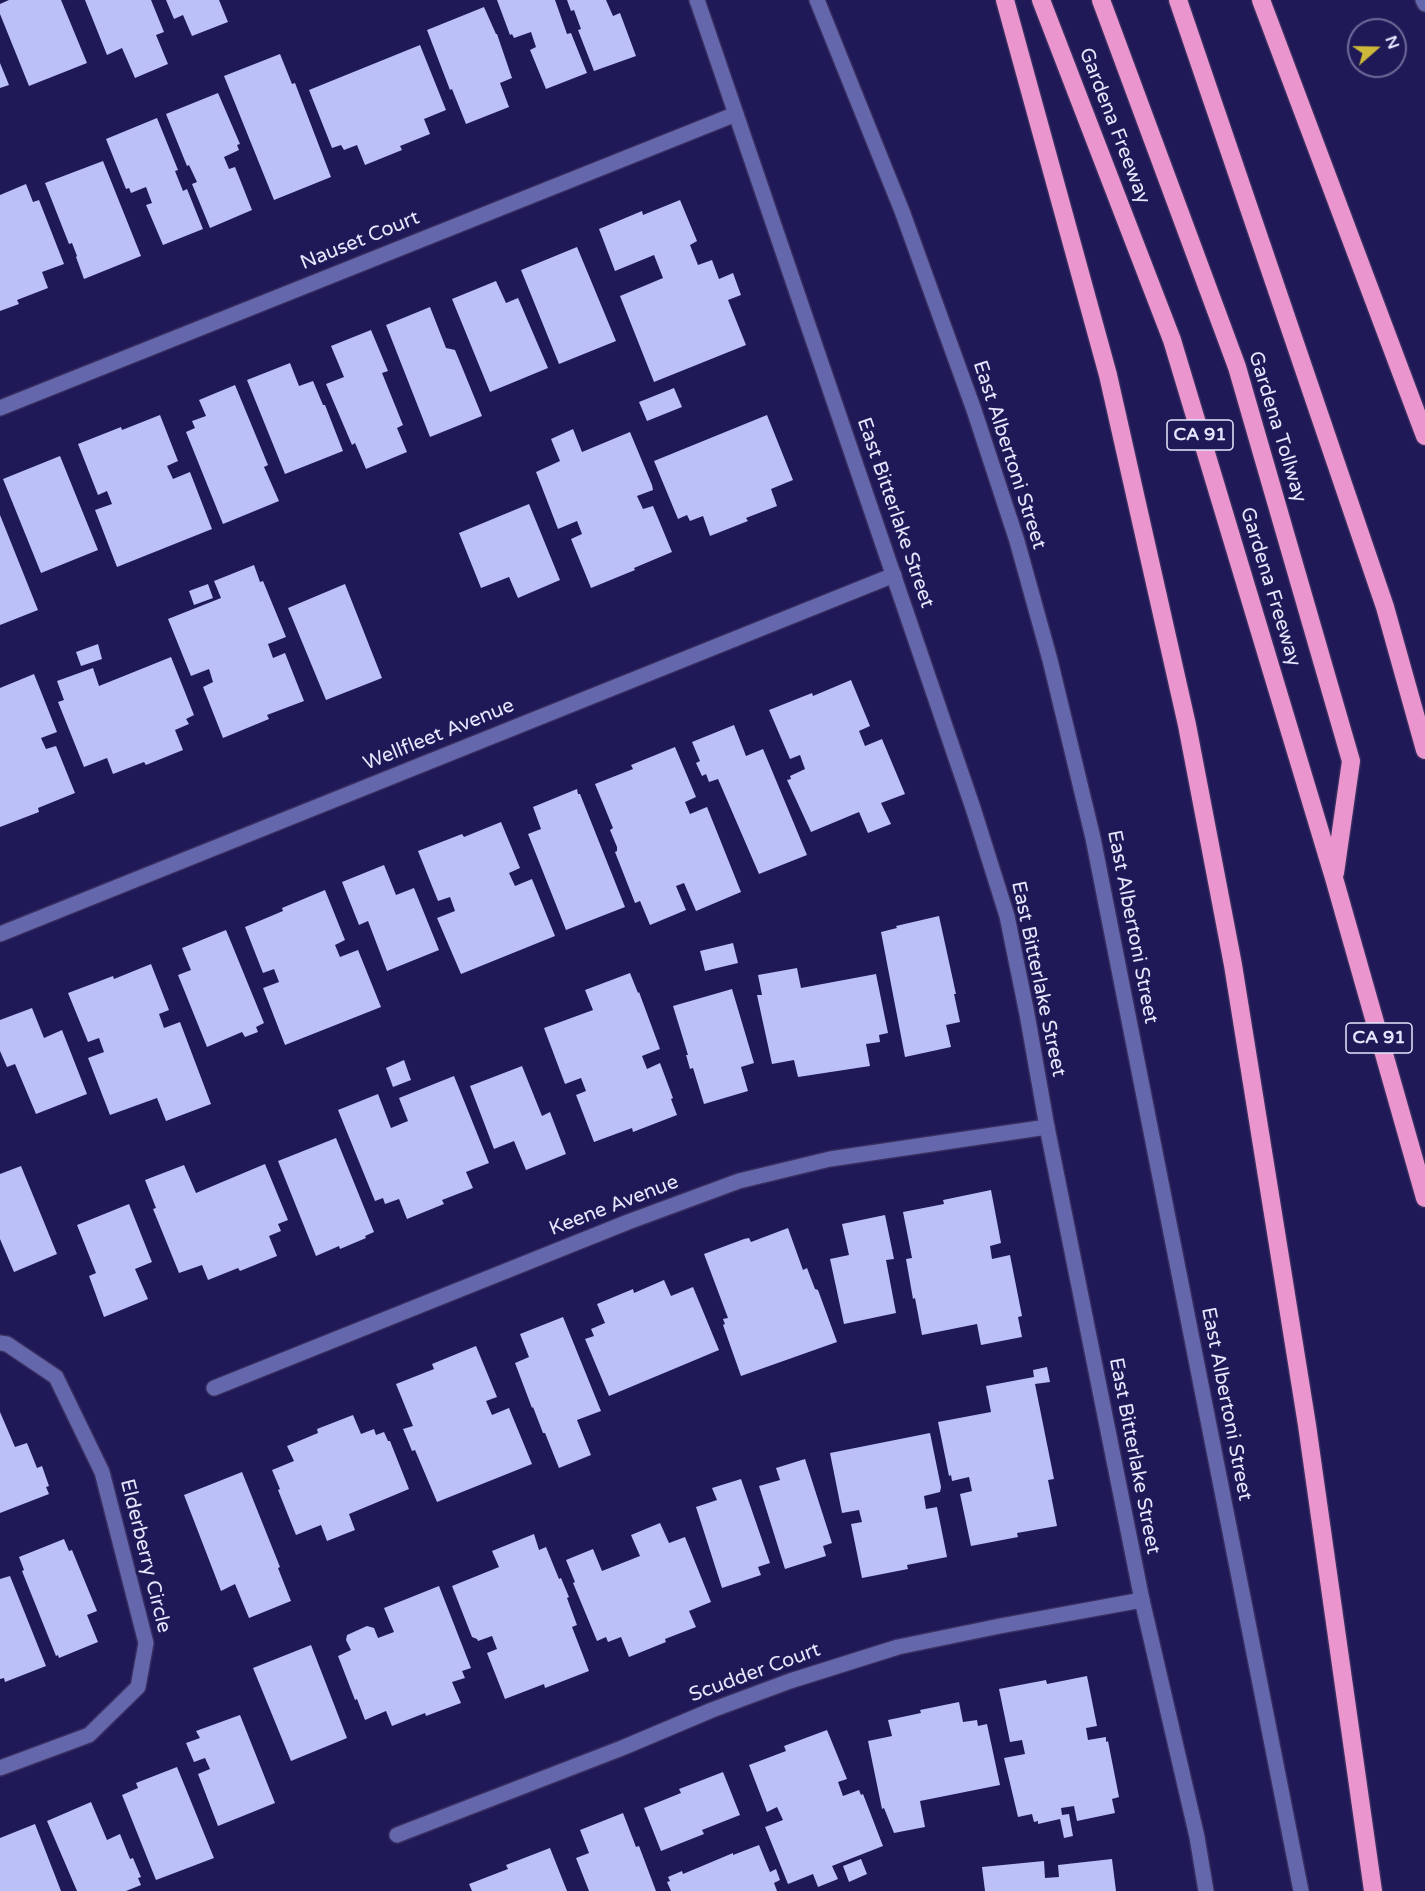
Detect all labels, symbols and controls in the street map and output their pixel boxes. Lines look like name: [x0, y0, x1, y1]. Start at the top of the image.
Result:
north arrow: [1347, 18, 1407, 78]
text: N: [1380, 33, 1404, 52]
street label: Gardena Freeway: [1073, 45, 1155, 207]
street label: Nauset Court: [297, 206, 423, 276]
street label: Gardena Tollway: [1243, 348, 1311, 506]
street label: East Albertoni Street: [967, 358, 1051, 552]
street label: East Bitterlake Street: [851, 415, 939, 611]
road number: CA 91: [1167, 420, 1233, 450]
street label: Gardena Freeway: [1234, 504, 1306, 670]
street label: Wellfleet Avenue: [360, 694, 518, 776]
street label: East Albertoni Street: [1101, 828, 1163, 1026]
street label: East Bitterlake Street: [1006, 879, 1070, 1079]
road number: CA 91: [1346, 1023, 1412, 1053]
street label: Keene Avenue: [546, 1170, 682, 1242]
street label: East Albertoni Street: [1195, 1305, 1257, 1503]
street label: East Bitterlake Street: [1103, 1356, 1165, 1556]
street label: Elderberry Circle: [114, 1477, 176, 1635]
street label: Scudder Court: [686, 1638, 824, 1708]

